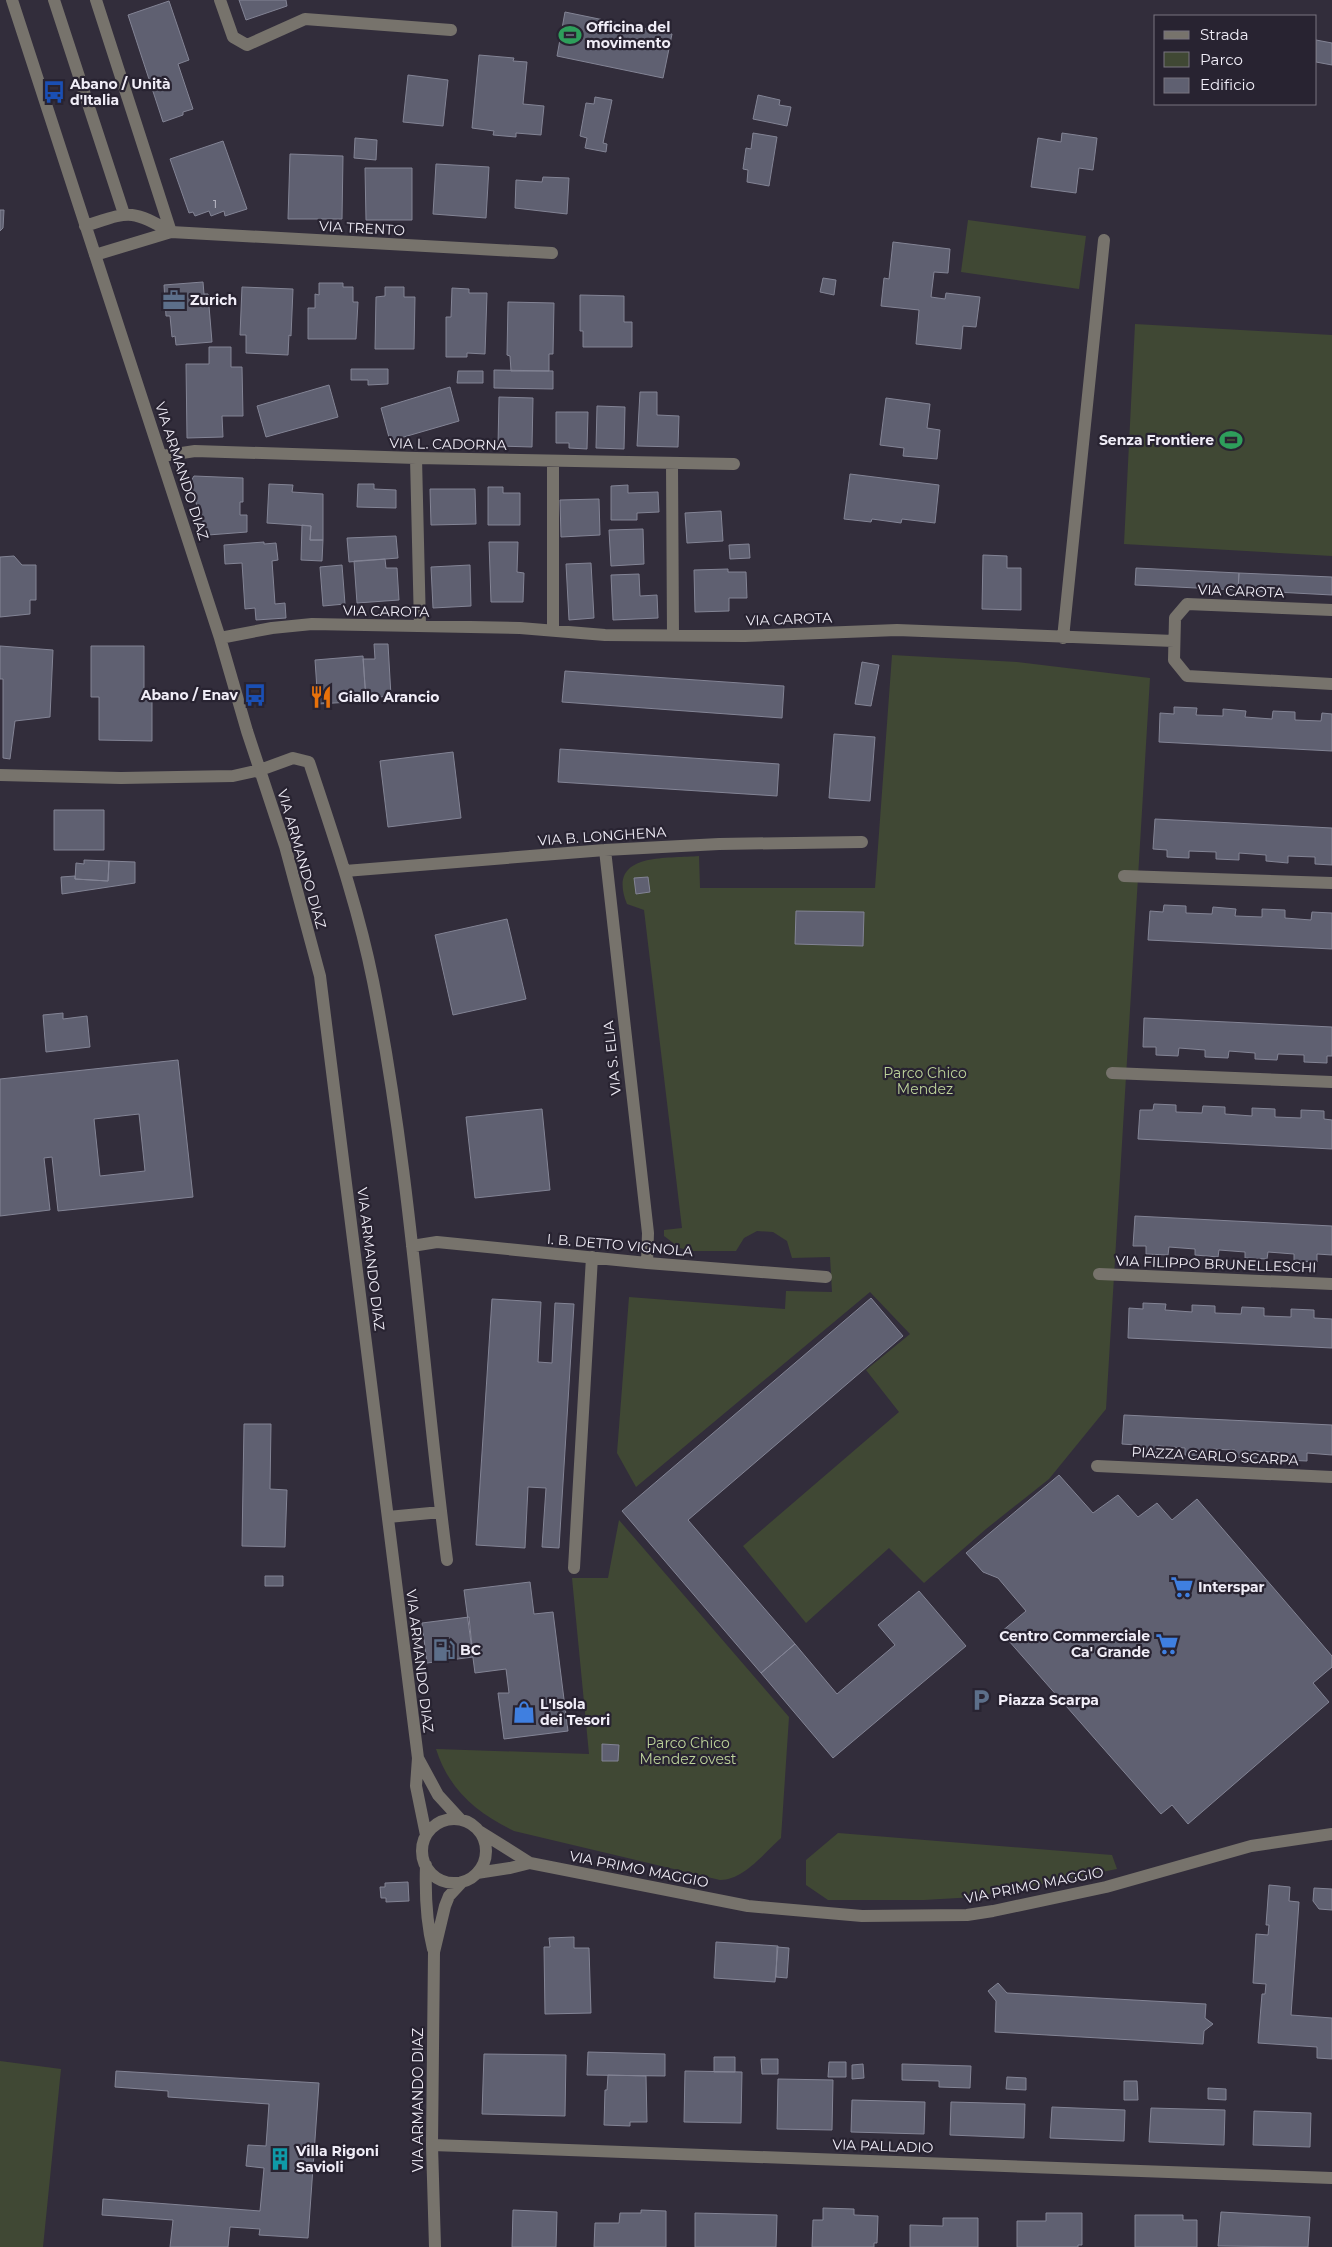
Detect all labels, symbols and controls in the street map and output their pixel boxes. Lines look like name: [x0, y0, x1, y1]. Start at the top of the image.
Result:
legend: [1154, 15, 1317, 105]
place label: Officina del movimento: [586, 18, 671, 52]
sports icon: Officina del movimento: [557, 22, 583, 48]
text: Strada: [1200, 25, 1249, 44]
text: Parco: [1200, 50, 1243, 69]
place label: Abano / Unità d'Italia: [69, 75, 171, 109]
text: Edificio: [1200, 75, 1255, 94]
bus stop icon: Abano / Unità d'Italia: [41, 79, 67, 105]
house number: 1: [213, 197, 217, 211]
street label: VIA TRENTO: [319, 217, 406, 239]
office icon: Zurich: [161, 287, 187, 313]
place label: Zurich: [190, 291, 237, 309]
street label: VIA ARMANDO DIAZ: [151, 400, 213, 542]
sports icon: Senza Frontiere: [1218, 427, 1244, 453]
place label: Senza Frontiere: [1099, 431, 1214, 449]
street label: VIA L. CADORNA: [389, 434, 508, 454]
street label: VIA CAROTA: [1197, 580, 1286, 602]
street label: VIA CAROTA: [343, 601, 430, 621]
street label: VIA CAROTA: [745, 608, 834, 630]
bus stop icon: Abano / Enav: [242, 682, 268, 708]
restaurant icon: Giallo Arancio: [308, 684, 334, 710]
place label: Abano / Enav: [140, 686, 239, 704]
place label: Giallo Arancio: [338, 688, 439, 706]
street label: VIA ARMANDO DIAZ: [273, 787, 331, 931]
street label: VIA B. LONGHENA: [537, 822, 668, 849]
street label: VIA S. ELIA: [599, 1019, 625, 1096]
park label: Parco Chico Mendez: [883, 1064, 967, 1098]
street label: VIA ARMANDO DIAZ: [353, 1186, 389, 1332]
street label: I. B. DETTO VIGNOLA: [546, 1230, 695, 1260]
street label: VIA FILIPPO BRUNELLESCHI: [1115, 1251, 1317, 1277]
street label: PIAZZA CARLO SCARPA: [1131, 1443, 1300, 1469]
supermarket icon: Interspar: [1169, 1574, 1195, 1600]
place label: Interspar: [1198, 1578, 1265, 1596]
street label: VIA ARMANDO DIAZ: [402, 1588, 438, 1734]
place label: Centro Commerciale Ca' Grande: [999, 1627, 1150, 1661]
supermarket icon: Centro Commerciale Ca' Grande: [1154, 1631, 1180, 1657]
fuel station icon: BC: [431, 1637, 457, 1663]
place label: BC: [460, 1641, 481, 1659]
parking icon: Piazza Scarpa: [968, 1687, 994, 1713]
place label: Piazza Scarpa: [998, 1691, 1099, 1709]
place label: L'Isola dei Tesori: [540, 1695, 610, 1729]
shop icon: L'Isola dei Tesori: [511, 1699, 537, 1725]
park label: Parco Chico Mendez ovest: [640, 1734, 737, 1768]
street label: VIA PRIMO MAGGIO: [568, 1847, 710, 1891]
street label: VIA PRIMO MAGGIO: [963, 1863, 1105, 1907]
street label: VIA ARMANDO DIAZ: [409, 2028, 427, 2172]
street label: VIA PALLADIO: [832, 2135, 934, 2157]
place label: Villa Rigoni Savioli: [295, 2142, 379, 2176]
building icon: Villa Rigoni Savioli: [267, 2146, 293, 2172]

